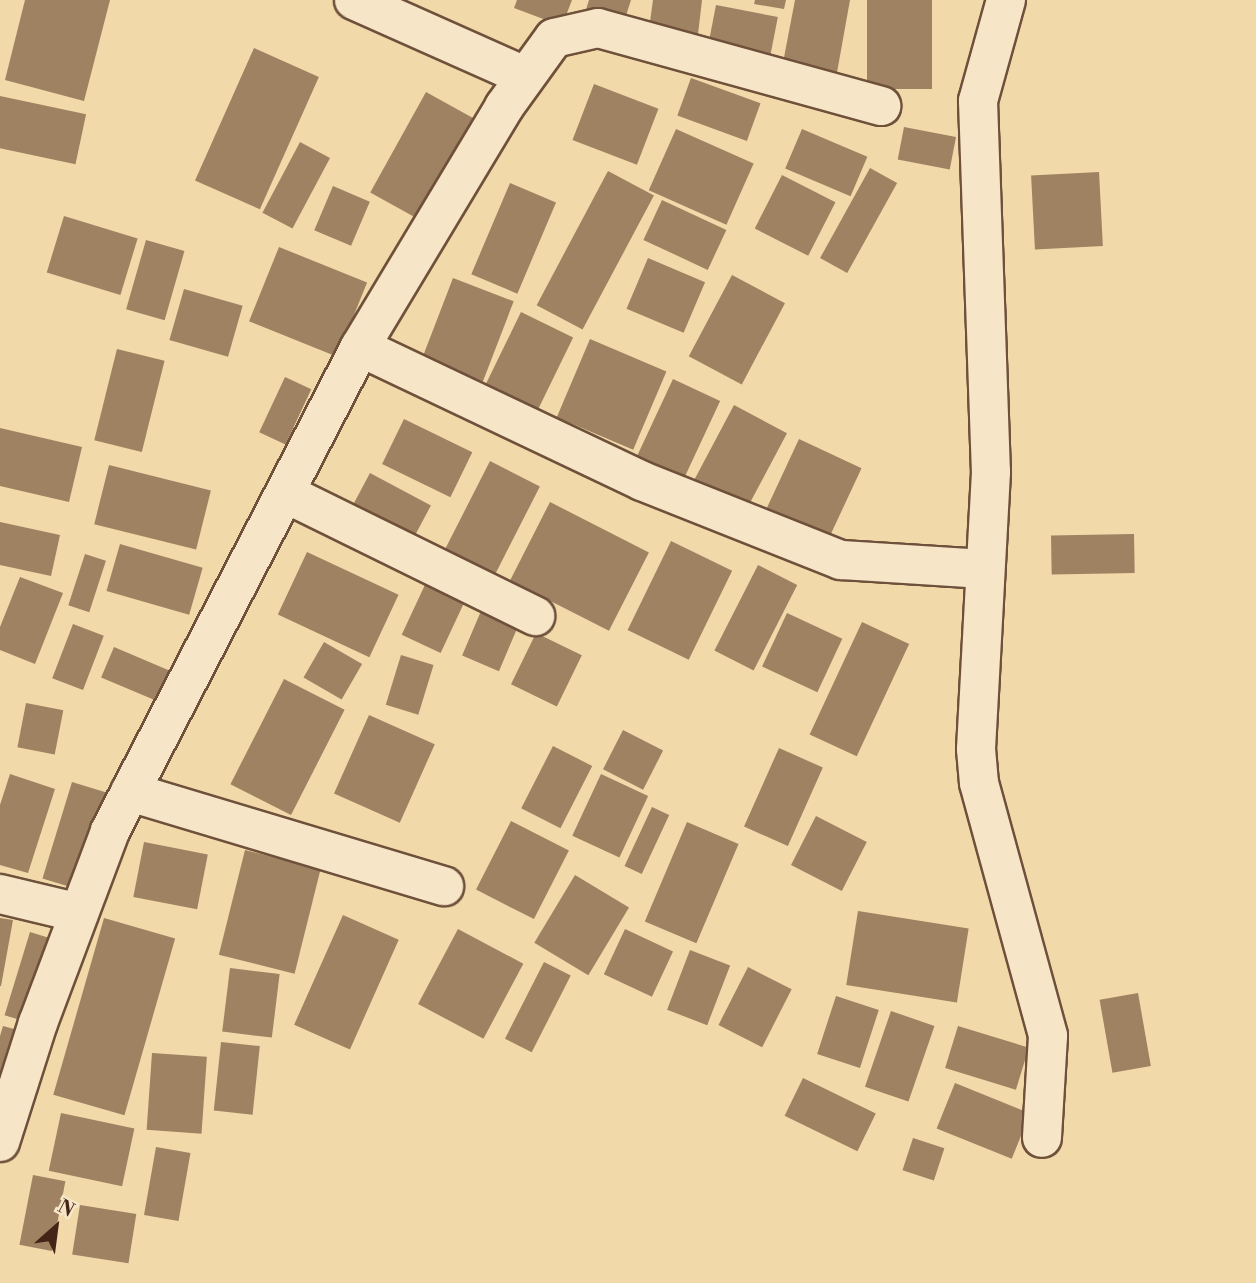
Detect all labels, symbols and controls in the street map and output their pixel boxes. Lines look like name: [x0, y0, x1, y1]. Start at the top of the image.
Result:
north arrow: [21, 1192, 91, 1262]
text: N: [54, 1194, 78, 1223]

